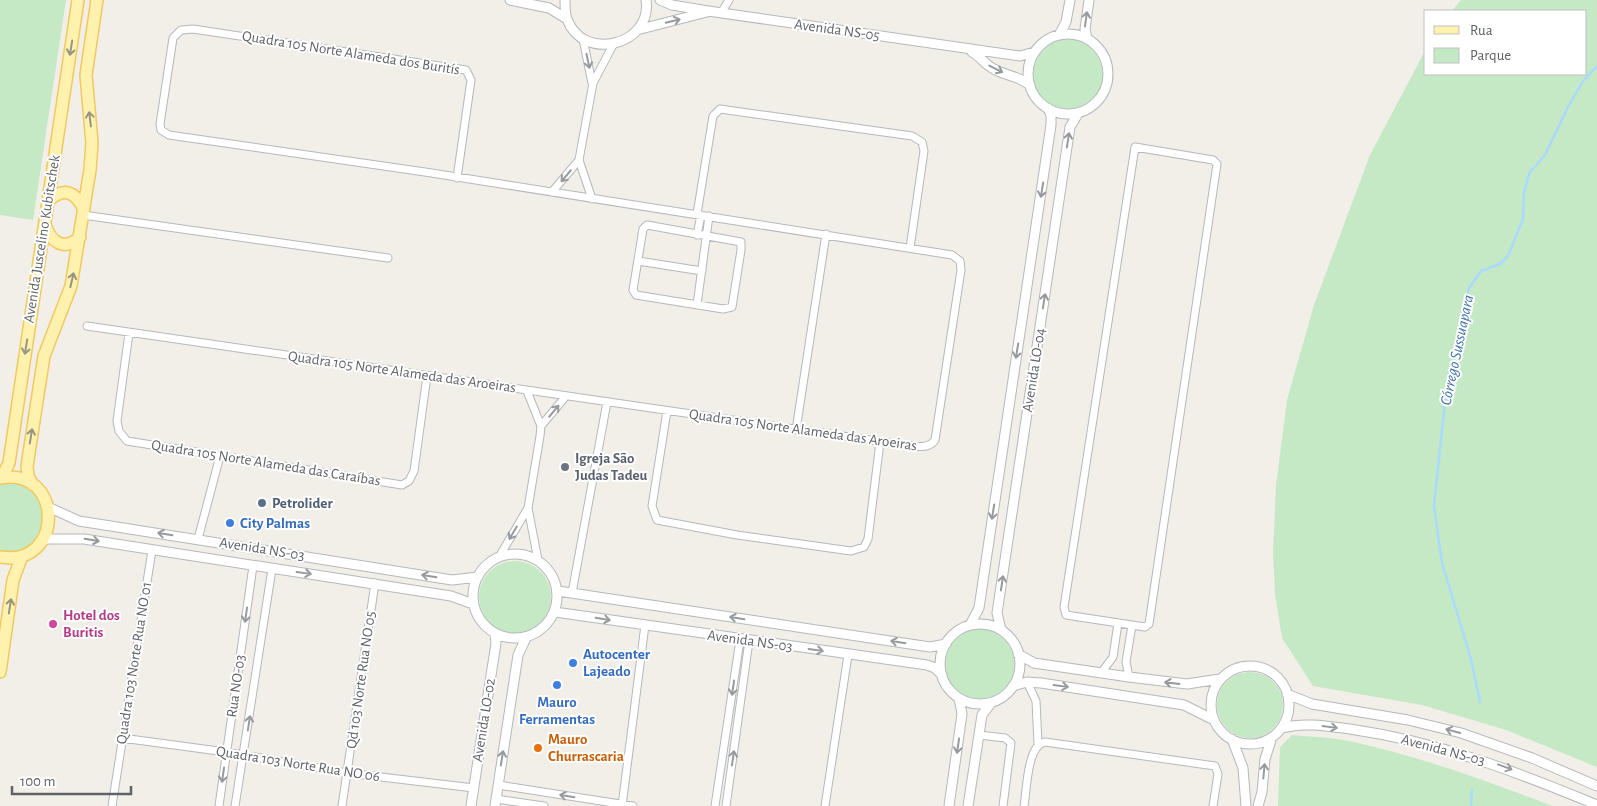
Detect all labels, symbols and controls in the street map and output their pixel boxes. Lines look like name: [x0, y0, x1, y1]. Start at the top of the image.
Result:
legend: [1424, 10, 1587, 75]
one-way arrow: [1081, 12, 1091, 28]
one-way arrow: [664, 16, 680, 26]
street label: Avenida NS-05: [793, 17, 881, 43]
text: Rua: [1470, 23, 1493, 38]
street label: Quadra 105 Norte Alameda dos Buritís: [241, 28, 461, 78]
one-way arrow: [65, 40, 75, 56]
text: Parque: [1470, 48, 1511, 63]
one-way arrow: [584, 53, 593, 69]
one-way arrow: [989, 64, 1004, 74]
one-way arrow: [85, 112, 95, 128]
one-way arrow: [1063, 132, 1073, 148]
street label: Avenida Juscelino Kubitschek: [21, 154, 63, 324]
one-way arrow: [560, 169, 571, 182]
one-way arrow: [1036, 182, 1046, 198]
one-way arrow: [68, 273, 77, 289]
one-way arrow: [1039, 293, 1049, 309]
water label: Córrego Sussuapara: [1437, 293, 1477, 407]
street label: Avenida LO-04: [1020, 327, 1048, 413]
one-way arrow: [21, 339, 31, 355]
one-way arrow: [1012, 343, 1022, 359]
street label: Quadra 105 Norte Alameda das Aroeiras: [287, 349, 517, 395]
one-way arrow: [548, 405, 559, 418]
street label: Quadra 105 Norte Alameda das Aroeiras: [688, 407, 918, 453]
one-way arrow: [26, 429, 36, 445]
street label: Quadra 105 Norte Alameda das Caraíbas: [150, 437, 382, 489]
place label: Igreja São Judas Tadeu: [575, 451, 648, 483]
marker: Igreja São Judas Tadeu: [559, 461, 571, 473]
place label: Petrolider: [272, 496, 333, 511]
marker: Petrolider: [256, 497, 268, 509]
one-way arrow: [988, 503, 998, 519]
place label: City Palmas: [240, 516, 310, 531]
marker: City Palmas: [224, 517, 236, 529]
one-way arrow: [508, 525, 518, 539]
one-way arrow: [158, 529, 174, 539]
street label: Avenida NS-03: [218, 535, 306, 563]
one-way arrow: [83, 536, 99, 546]
one-way arrow: [296, 569, 312, 579]
one-way arrow: [422, 571, 438, 581]
one-way arrow: [997, 575, 1007, 591]
street label: Quadra 103 Norte Rua NO 01: [114, 581, 154, 745]
one-way arrow: [6, 598, 16, 614]
one-way arrow: [241, 606, 251, 622]
place label: Hotel dos Buritis: [63, 608, 120, 640]
street label: Qd 103 Norte Rua NO 05: [344, 610, 378, 750]
one-way arrow: [729, 613, 745, 623]
one-way arrow: [595, 614, 611, 624]
marker: Hotel dos Buritis: [47, 618, 59, 630]
street label: Avenida NS-03: [706, 628, 794, 654]
one-way arrow: [890, 637, 906, 647]
one-way arrow: [808, 646, 824, 656]
place label: Autocenter Lajeado: [583, 647, 651, 679]
street label: Rua NO-03: [224, 654, 248, 718]
marker: Autocenter Lajeado: [567, 657, 579, 669]
street label: Avenida LO-02: [470, 677, 498, 763]
one-way arrow: [1165, 678, 1181, 688]
marker: Mauro Ferramentas: [551, 679, 563, 691]
one-way arrow: [727, 680, 737, 696]
one-way arrow: [1053, 681, 1069, 691]
place label: Mauro Ferramentas: [519, 695, 595, 727]
one-way arrow: [244, 716, 254, 732]
one-way arrow: [1322, 722, 1338, 732]
one-way arrow: [1446, 726, 1462, 735]
place label: Mauro Churrascaria: [548, 732, 624, 764]
street label: Avenida NS-03: [1400, 732, 1486, 768]
one-way arrow: [952, 738, 962, 754]
marker: Mauro Churrascaria: [532, 742, 544, 754]
street label: Quadra 103 Norte Rua NO 06: [215, 744, 381, 784]
one-way arrow: [497, 750, 507, 766]
one-way arrow: [728, 750, 738, 766]
one-way arrow: [1259, 763, 1268, 779]
one-way arrow: [1497, 763, 1512, 772]
scale bar: [12, 764, 131, 796]
one-way arrow: [218, 767, 228, 783]
text: 100 m: [20, 774, 55, 789]
one-way arrow: [560, 791, 576, 801]

